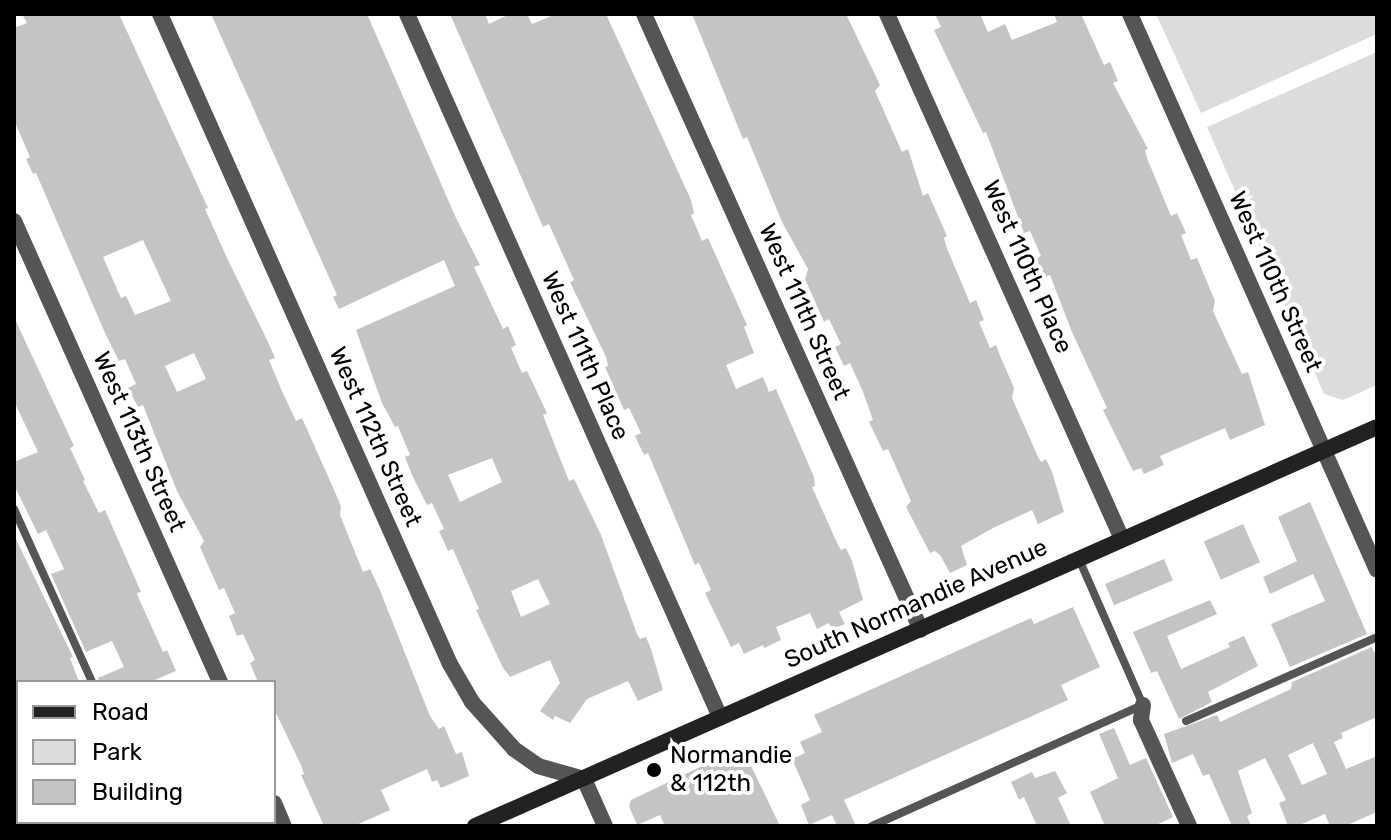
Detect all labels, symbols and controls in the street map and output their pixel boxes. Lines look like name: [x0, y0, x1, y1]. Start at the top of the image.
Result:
street label: West 110th Place: [976, 176, 1078, 358]
street label: West 110th Street: [1222, 187, 1328, 377]
street label: West 111th Street: [752, 219, 856, 405]
street label: West 111th Place: [535, 267, 635, 445]
street label: West 112th Street: [322, 343, 428, 531]
street label: West 113th Street: [86, 348, 192, 536]
street label: South Normandie Avenue: [780, 533, 1052, 675]
legend: [16, 680, 276, 824]
text: Road: [92, 698, 149, 726]
text: Park: [92, 738, 142, 766]
place label: Normandie & 112th: [670, 742, 792, 798]
marker: Normandie & 112th: [645, 761, 663, 779]
text: Building: [92, 778, 183, 806]

